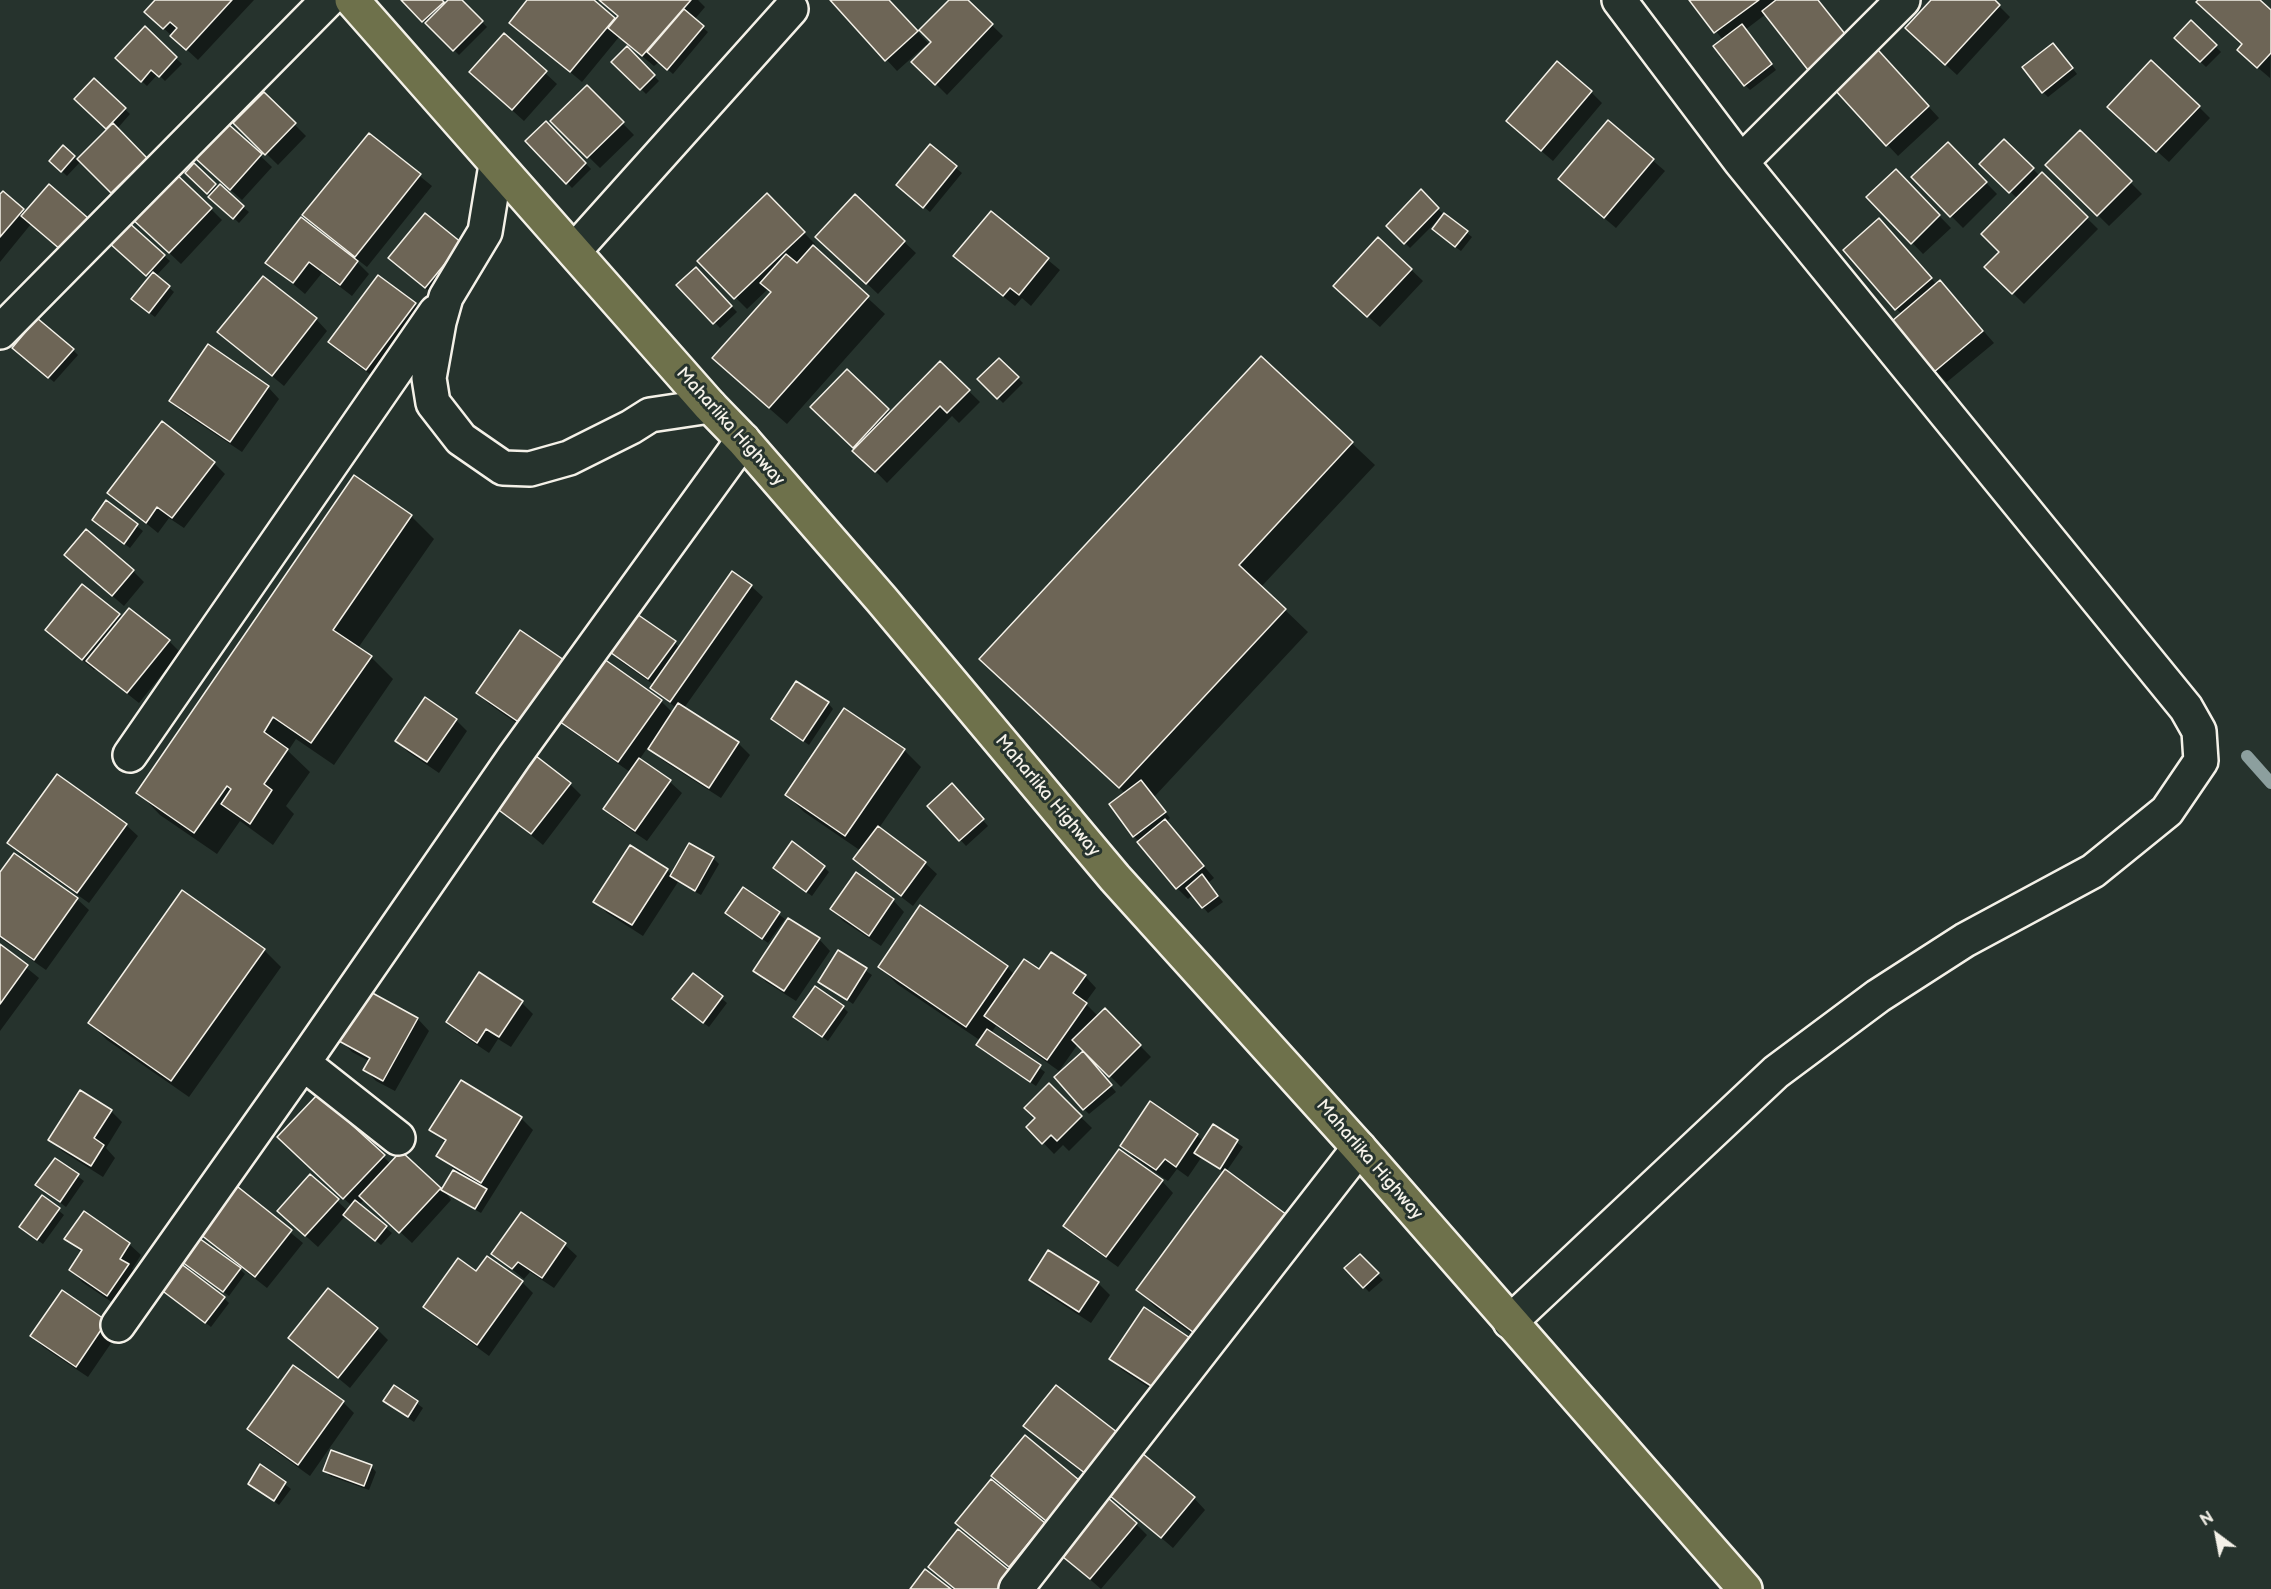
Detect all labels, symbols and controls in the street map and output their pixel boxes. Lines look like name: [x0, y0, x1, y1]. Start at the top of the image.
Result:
street label: Maharlika Highway: [671, 363, 789, 491]
street label: Maharlika Highway: [990, 731, 1104, 861]
street label: Maharlika Highway: [1311, 1096, 1427, 1224]
north arrow: [2187, 1505, 2247, 1565]
text: N: [2197, 1508, 2217, 1531]

